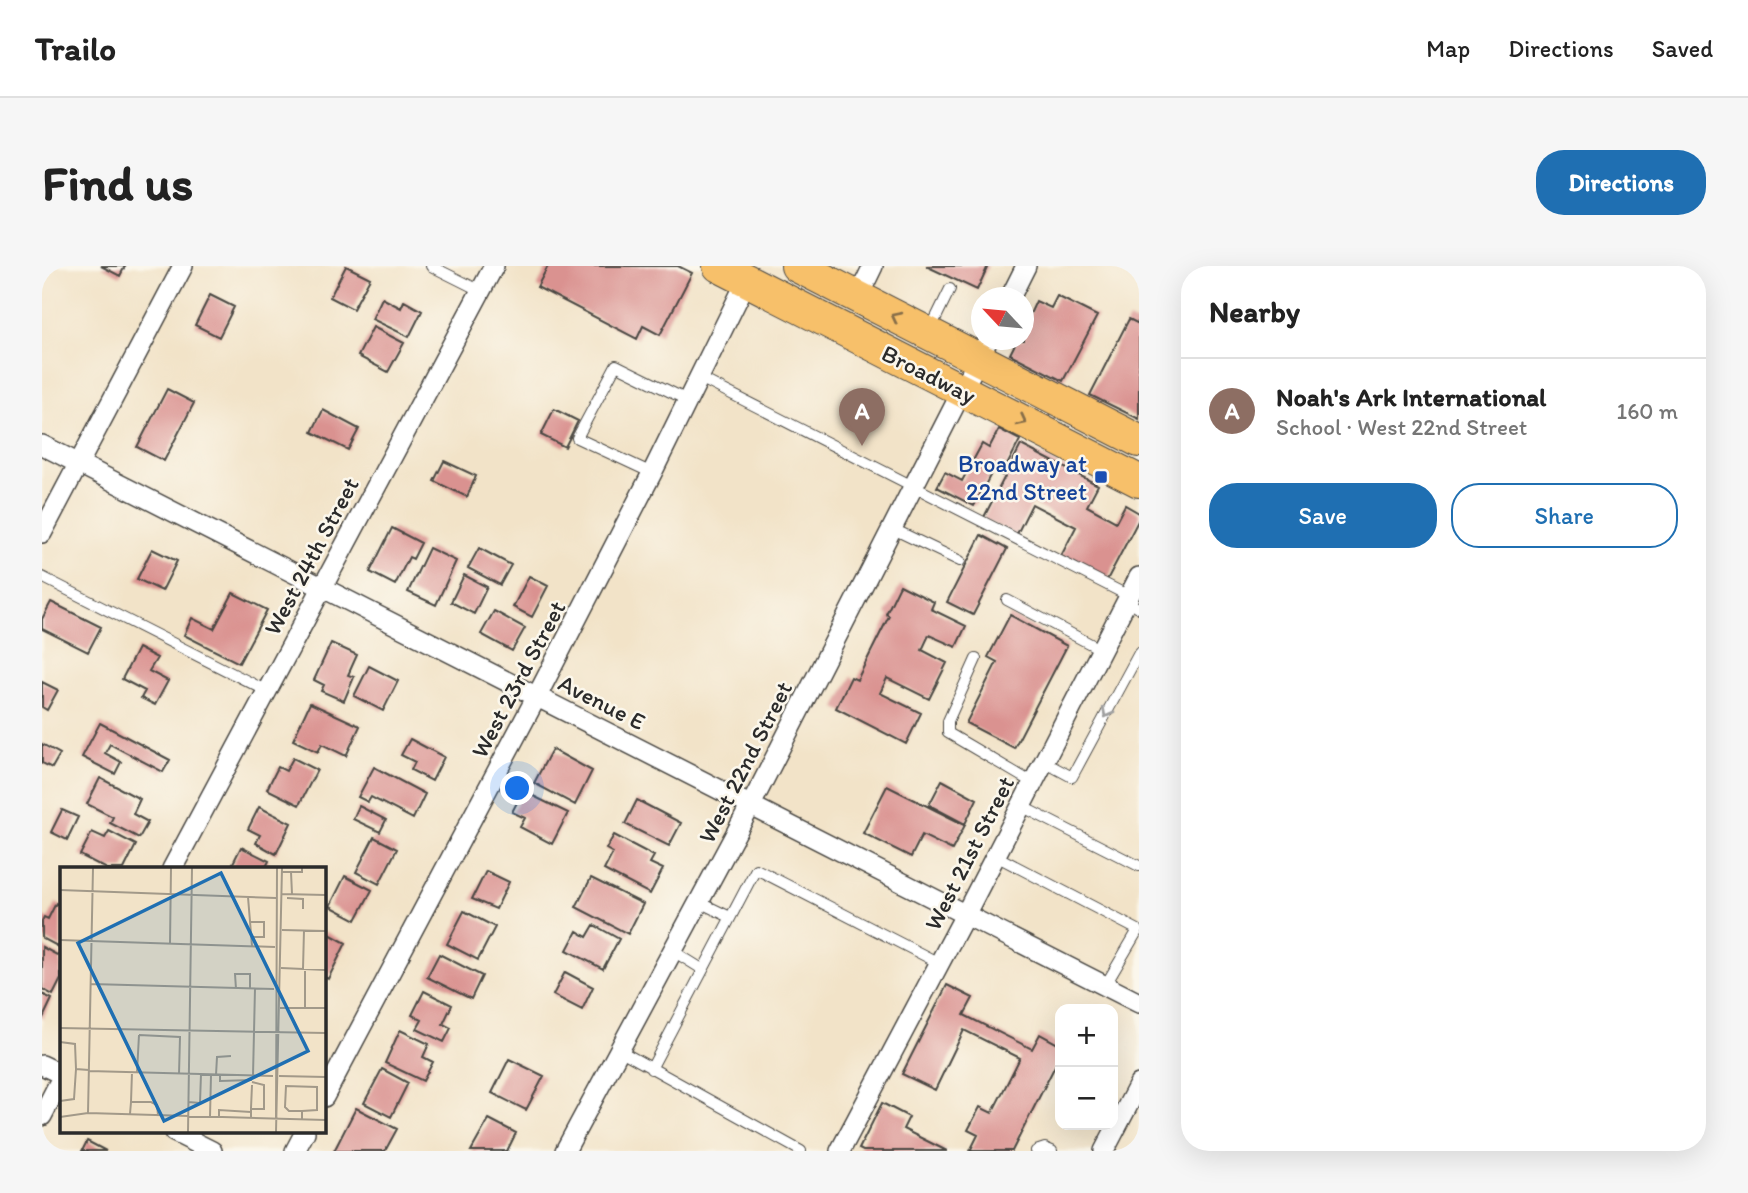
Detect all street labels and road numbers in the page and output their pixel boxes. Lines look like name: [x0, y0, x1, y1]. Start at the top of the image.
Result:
street label: Broadway: [877, 338, 981, 410]
street label: West 24th Street: [257, 472, 365, 640]
street label: West 23rd Street: [464, 595, 572, 763]
street label: Avenue E: [554, 668, 650, 736]
street label: West 22nd Street: [692, 676, 798, 848]
street label: West 21st Street: [918, 771, 1020, 935]

